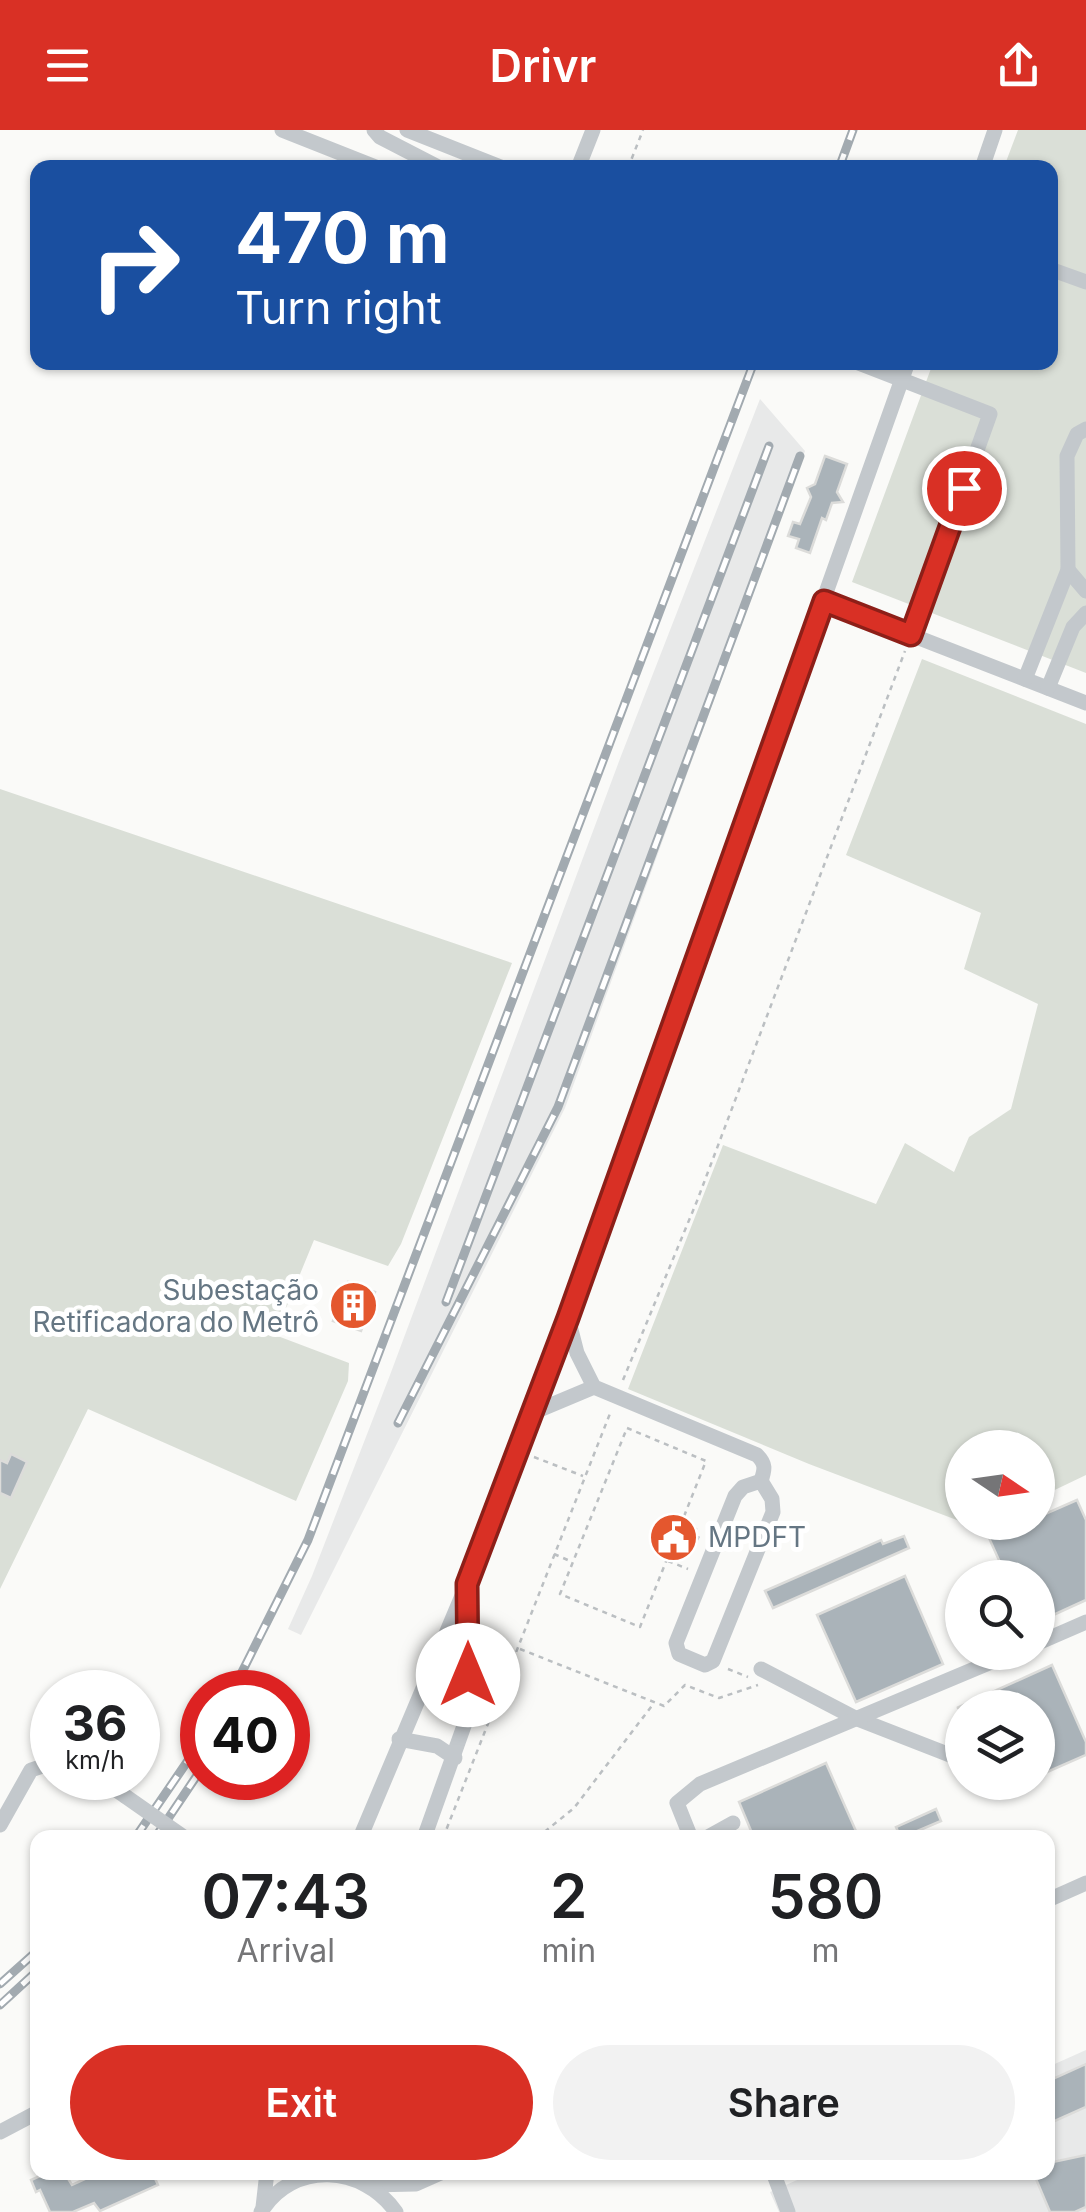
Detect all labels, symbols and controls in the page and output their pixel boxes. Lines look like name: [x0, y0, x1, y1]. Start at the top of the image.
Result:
icon: menu: [40, 38, 95, 93]
text: Drivr: [490, 38, 596, 93]
icon: share: [991, 38, 1046, 93]
text: 470 m: [235, 195, 450, 280]
icon: right: [70, 200, 200, 330]
text: Turn right: [235, 280, 442, 335]
pin: [922, 446, 1007, 531]
icon: arrive: [937, 461, 992, 516]
place label: Subestação Retificadora do Metrô: [32, 1273, 319, 1339]
building icon: Subestação Retificadora do Metrô: [328, 1280, 380, 1332]
north arrow: [945, 1430, 1055, 1540]
map controls: [945, 1430, 1055, 1800]
public building icon: MPDFT: [647, 1511, 699, 1563]
place label: MPDFT: [708, 1520, 806, 1554]
button: search: [945, 1560, 1055, 1670]
position arrow: [416, 1623, 520, 1727]
speed limit sign: 40: [180, 1670, 310, 1800]
button: layers: [945, 1690, 1055, 1800]
text: 36: [63, 1693, 127, 1753]
text: km/h: [65, 1745, 125, 1775]
text: 07:43: [202, 1860, 370, 1932]
text: 2: [550, 1860, 587, 1932]
text: 580: [768, 1860, 883, 1932]
text: Arrival: [236, 1931, 335, 1970]
text: min: [541, 1931, 596, 1970]
text: m: [812, 1931, 840, 1970]
button: Exit: [70, 2045, 533, 2160]
button: Share: [553, 2045, 1015, 2160]

